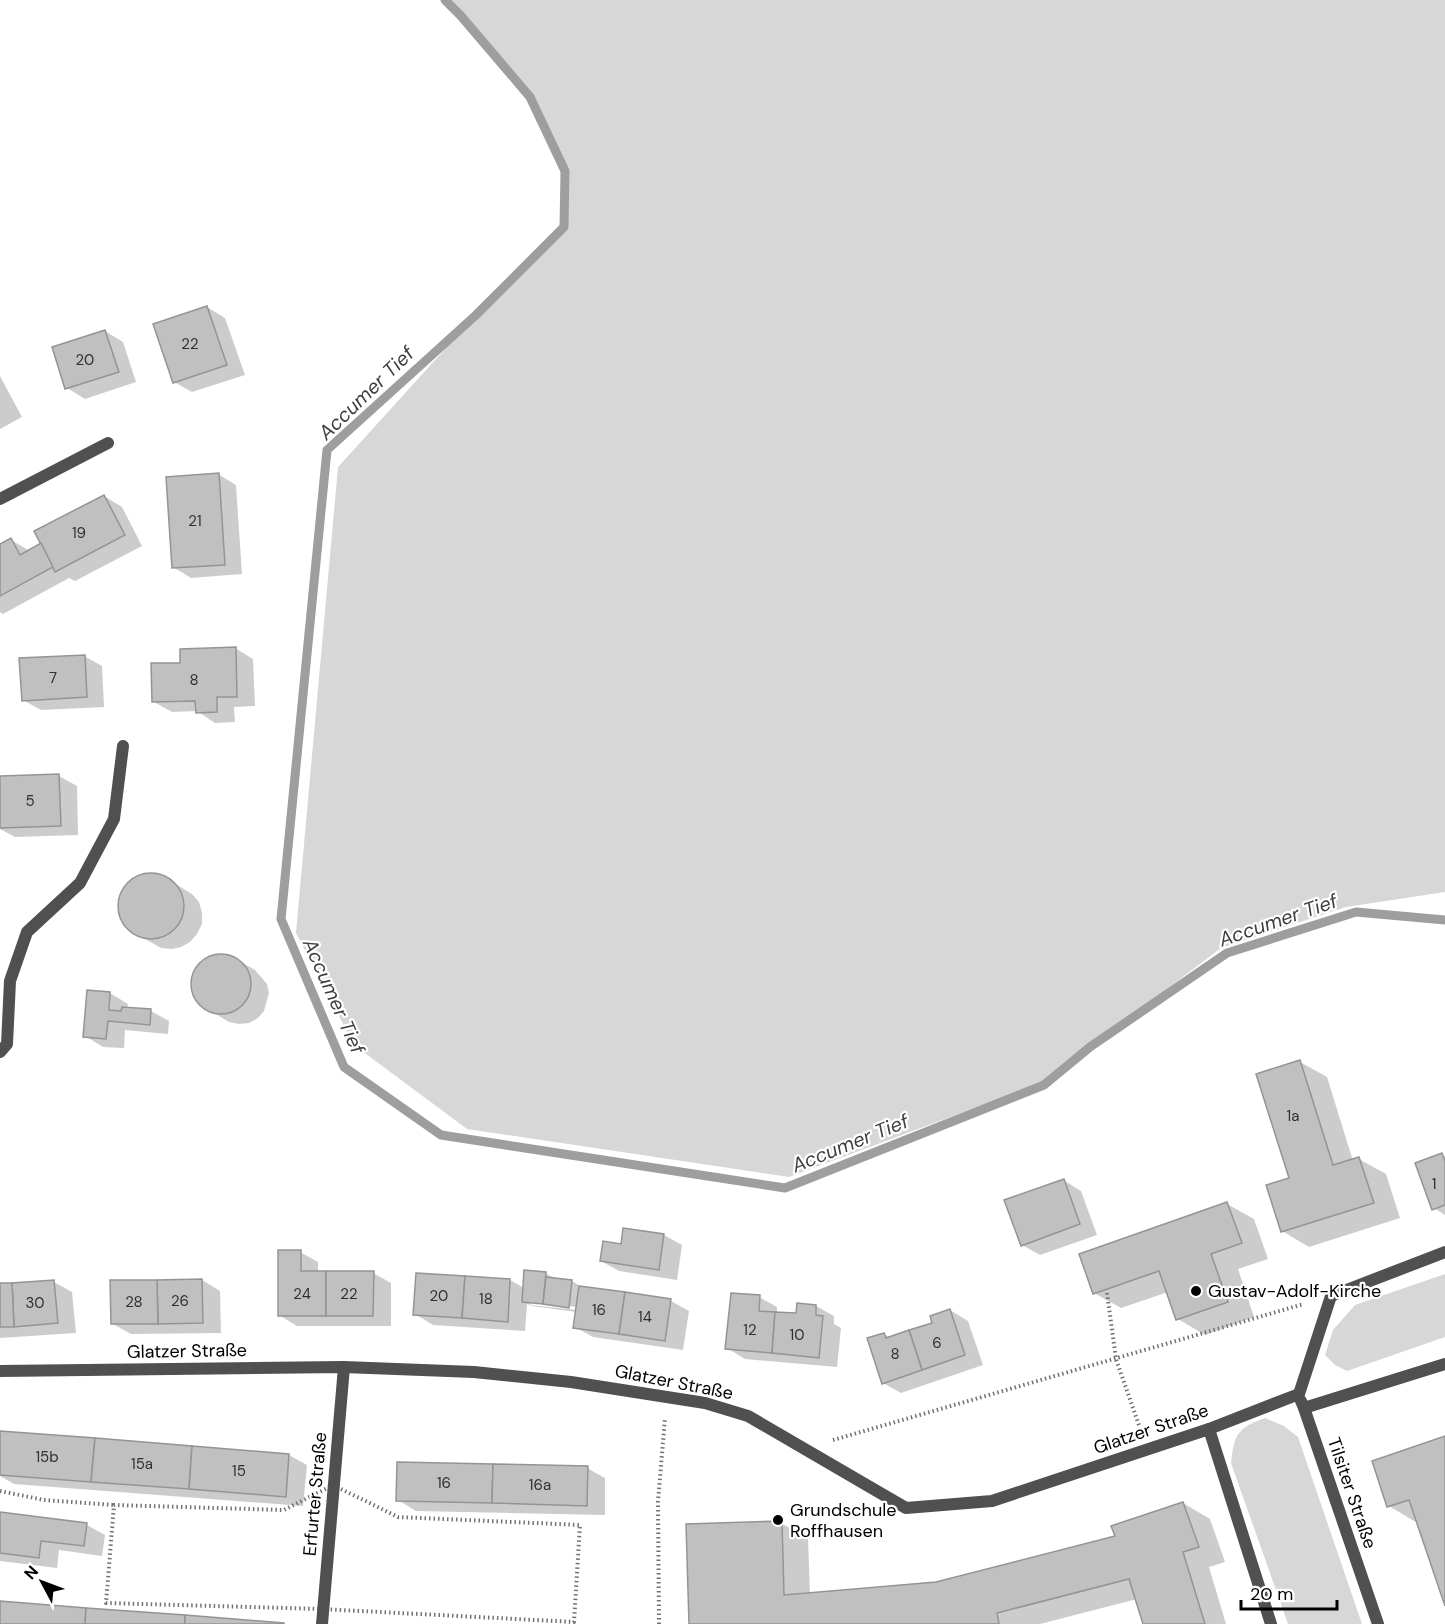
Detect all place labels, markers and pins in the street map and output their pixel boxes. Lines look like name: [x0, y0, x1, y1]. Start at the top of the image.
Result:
place label: Gustav-Adolf-Kirche: [1208, 1279, 1381, 1303]
marker: Gustav-Adolf-Kirche: [1189, 1284, 1203, 1298]
place label: Grundschule Roffhausen: [790, 1498, 896, 1543]
marker: Grundschule Roffhausen: [771, 1513, 785, 1527]

